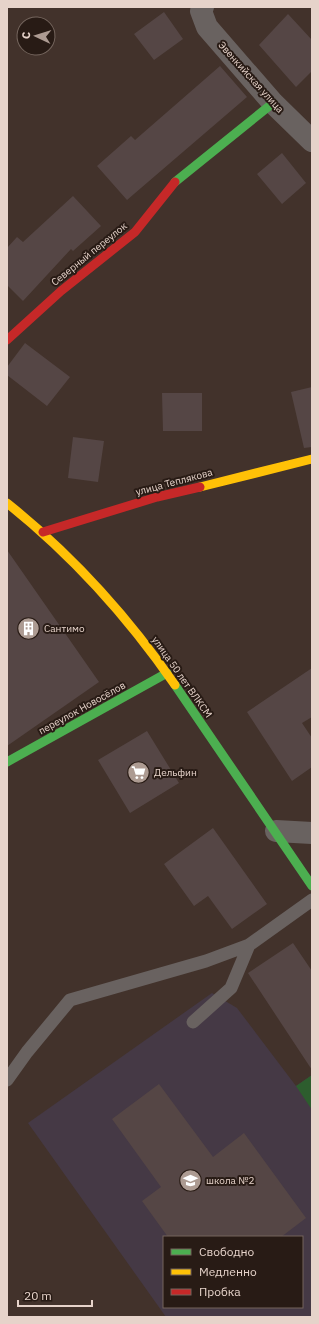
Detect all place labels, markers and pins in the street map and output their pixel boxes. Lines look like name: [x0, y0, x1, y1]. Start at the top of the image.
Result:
building icon: Сантимо: [15, 615, 41, 641]
place label: Сантимо: [44, 622, 85, 635]
supermarket icon: Дельфин: [125, 759, 151, 785]
place label: Дельфин: [154, 766, 197, 779]
school or university icon: школа №2: [177, 1167, 203, 1193]
place label: школа №2: [206, 1174, 255, 1187]

